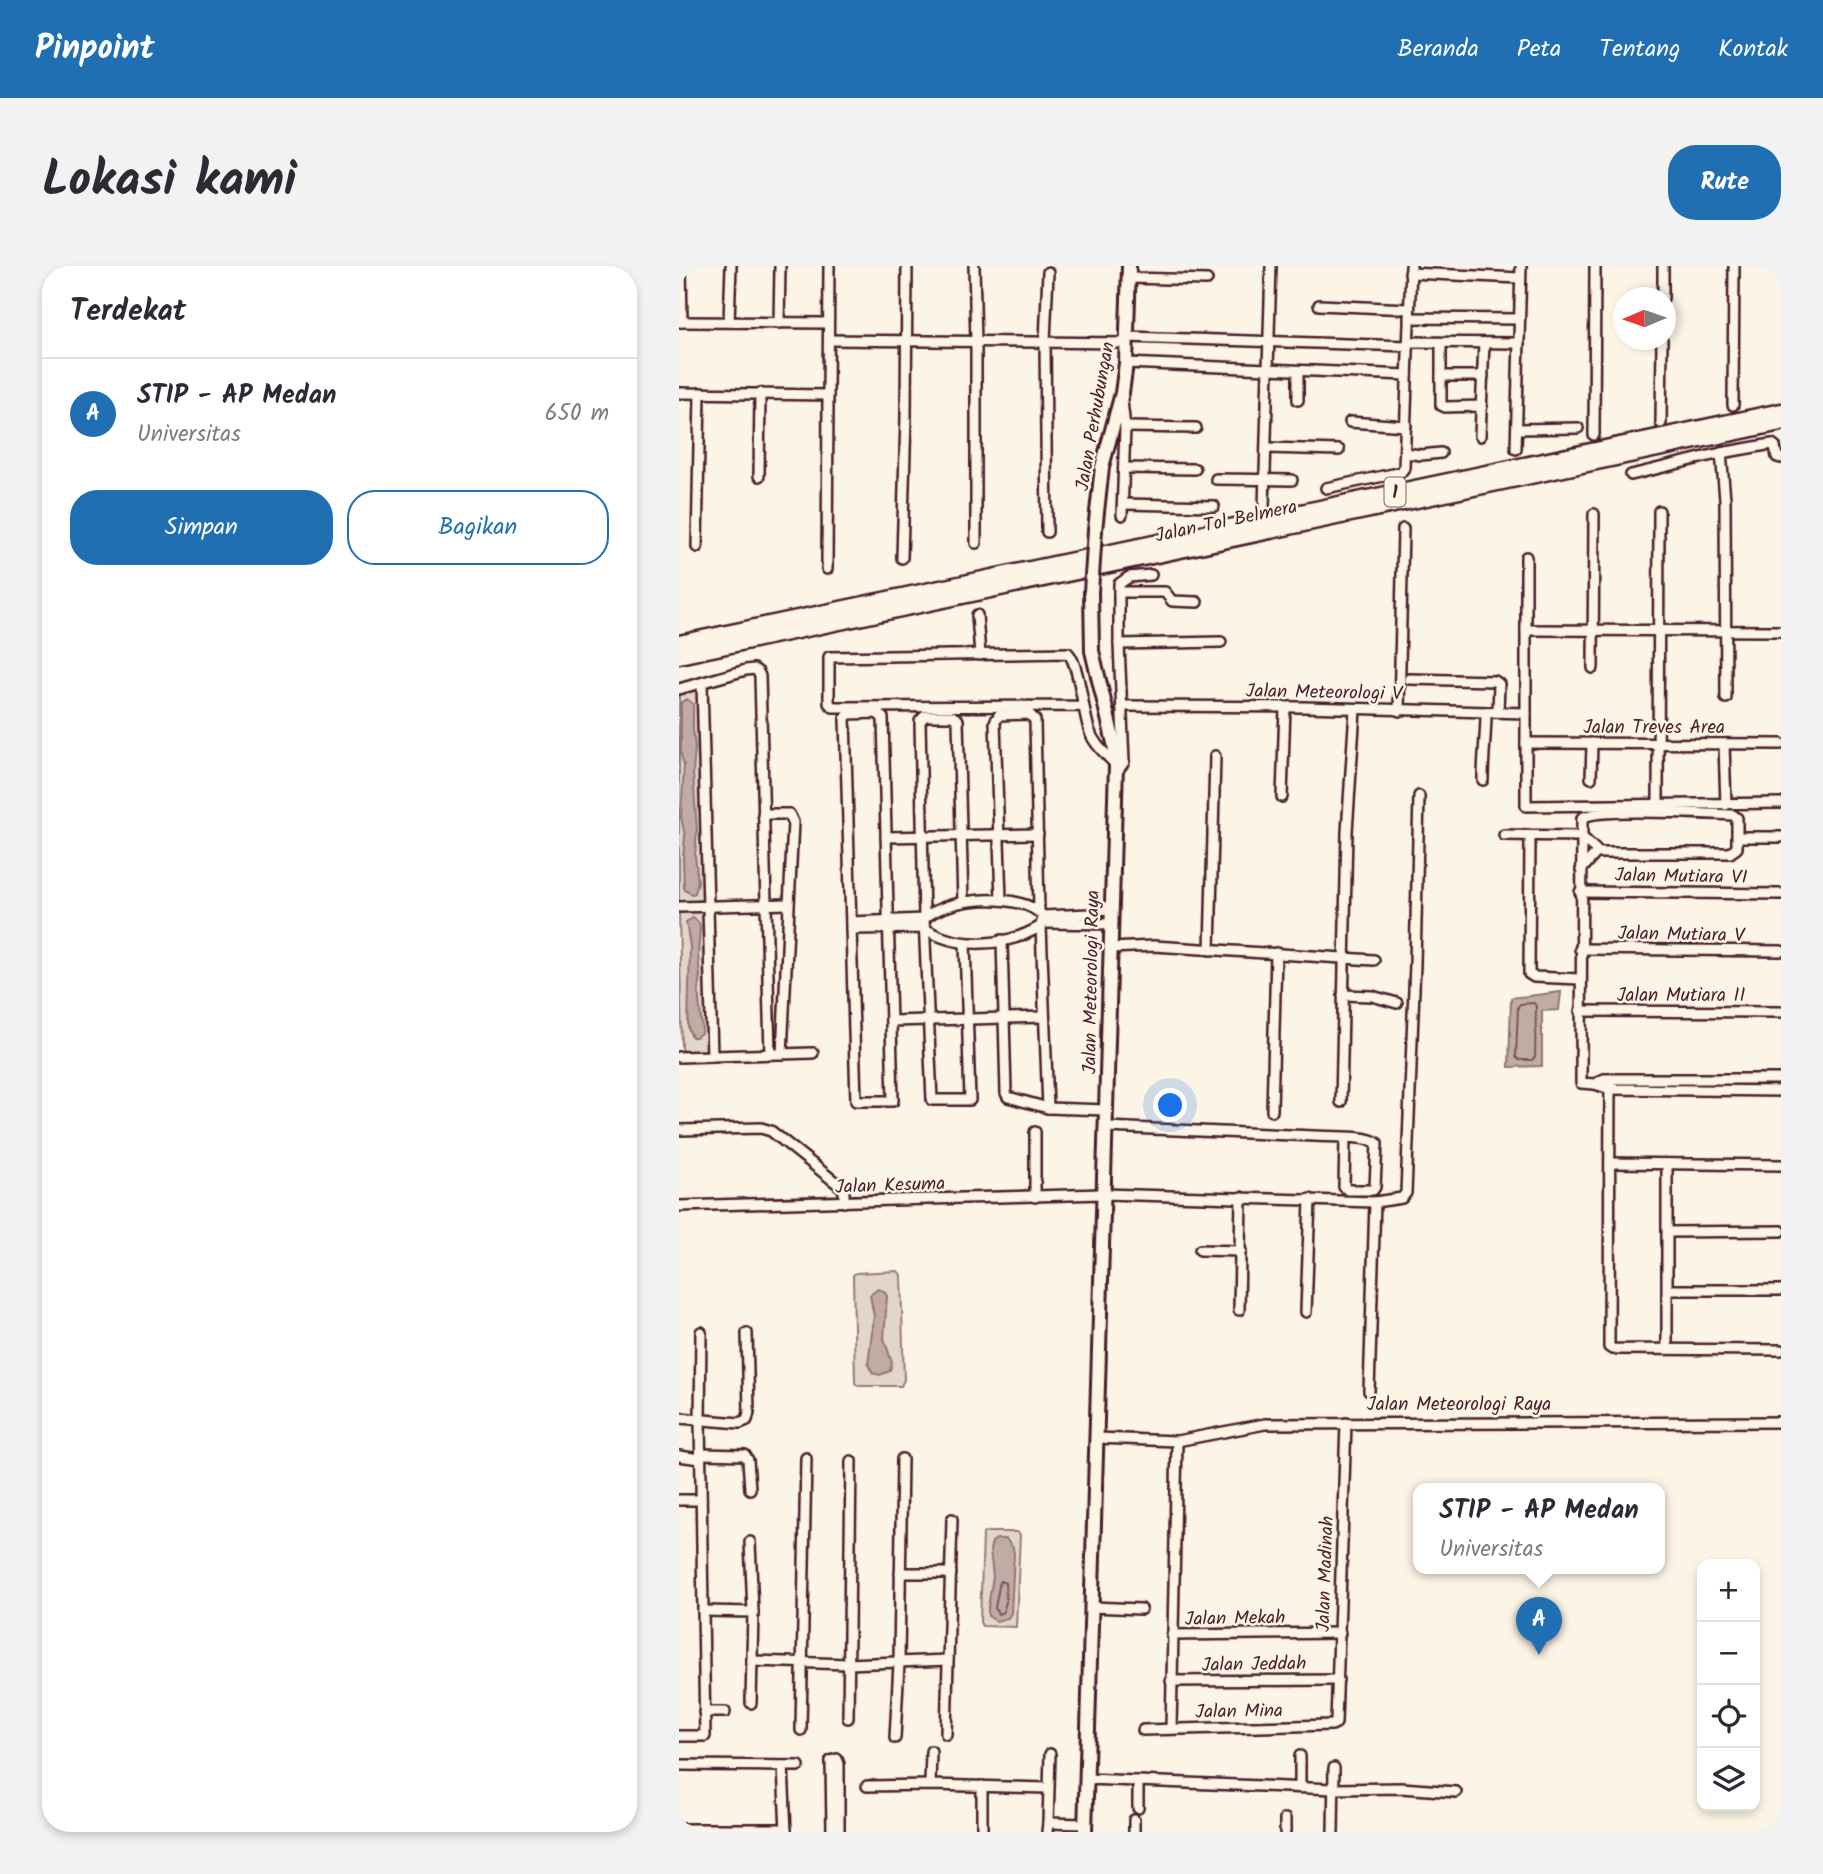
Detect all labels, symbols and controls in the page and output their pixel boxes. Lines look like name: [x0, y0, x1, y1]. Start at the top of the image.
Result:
text: Pinpoint: [35, 23, 155, 76]
text: Beranda: [1397, 30, 1479, 69]
text: Peta: [1517, 30, 1561, 69]
text: Tentang: [1599, 30, 1680, 69]
text: Kontak: [1718, 30, 1788, 69]
text: Lokasi kami: [42, 143, 297, 221]
button: Rute: [1668, 145, 1781, 220]
north arrow: [1613, 287, 1676, 350]
text: Terdekat: [70, 288, 186, 336]
street label: Jalan Perhubungan: [1068, 339, 1124, 493]
text: STIP - AP Medan: [137, 375, 336, 417]
text: A: [86, 396, 100, 432]
text: 650 m: [545, 396, 609, 432]
text: Universitas: [137, 417, 241, 453]
road number: 1: [1385, 477, 1405, 506]
button: Simpan: [70, 490, 333, 565]
button: Bagikan: [347, 490, 609, 565]
street label: Jalan Tol Belmera: [1153, 492, 1300, 552]
street label: Jalan Meteorologi V: [1245, 677, 1404, 709]
street label: Jalan Treves Area: [1583, 713, 1725, 743]
street label: Jalan Mutiara VI: [1614, 861, 1748, 893]
street label: Jalan Meteorologi Raya: [1075, 890, 1109, 1074]
street label: Jalan Mutiara V: [1617, 919, 1747, 951]
street label: Jalan Mutiara II: [1617, 981, 1745, 1011]
your location: [1153, 1088, 1187, 1122]
street label: Jalan Kesuma: [834, 1169, 946, 1203]
street label: Jalan Meteorologi Raya: [1367, 1390, 1551, 1420]
popup: [1413, 1483, 1665, 1574]
text: STIP - AP Medan: [1439, 1490, 1639, 1532]
street label: Jalan Madinah: [1309, 1515, 1343, 1633]
text: Universitas: [1439, 1532, 1543, 1568]
map controls: [1697, 1559, 1760, 1811]
button: +: [1697, 1559, 1760, 1622]
pin: A: [1516, 1597, 1562, 1655]
street label: Jalan Mekah: [1184, 1603, 1286, 1635]
button: −: [1697, 1622, 1760, 1685]
street label: Jalan Jeddah: [1201, 1649, 1307, 1681]
button: locate: [1697, 1685, 1760, 1748]
street label: Jalan Mina: [1195, 1696, 1283, 1728]
button: layers: [1697, 1748, 1760, 1811]

